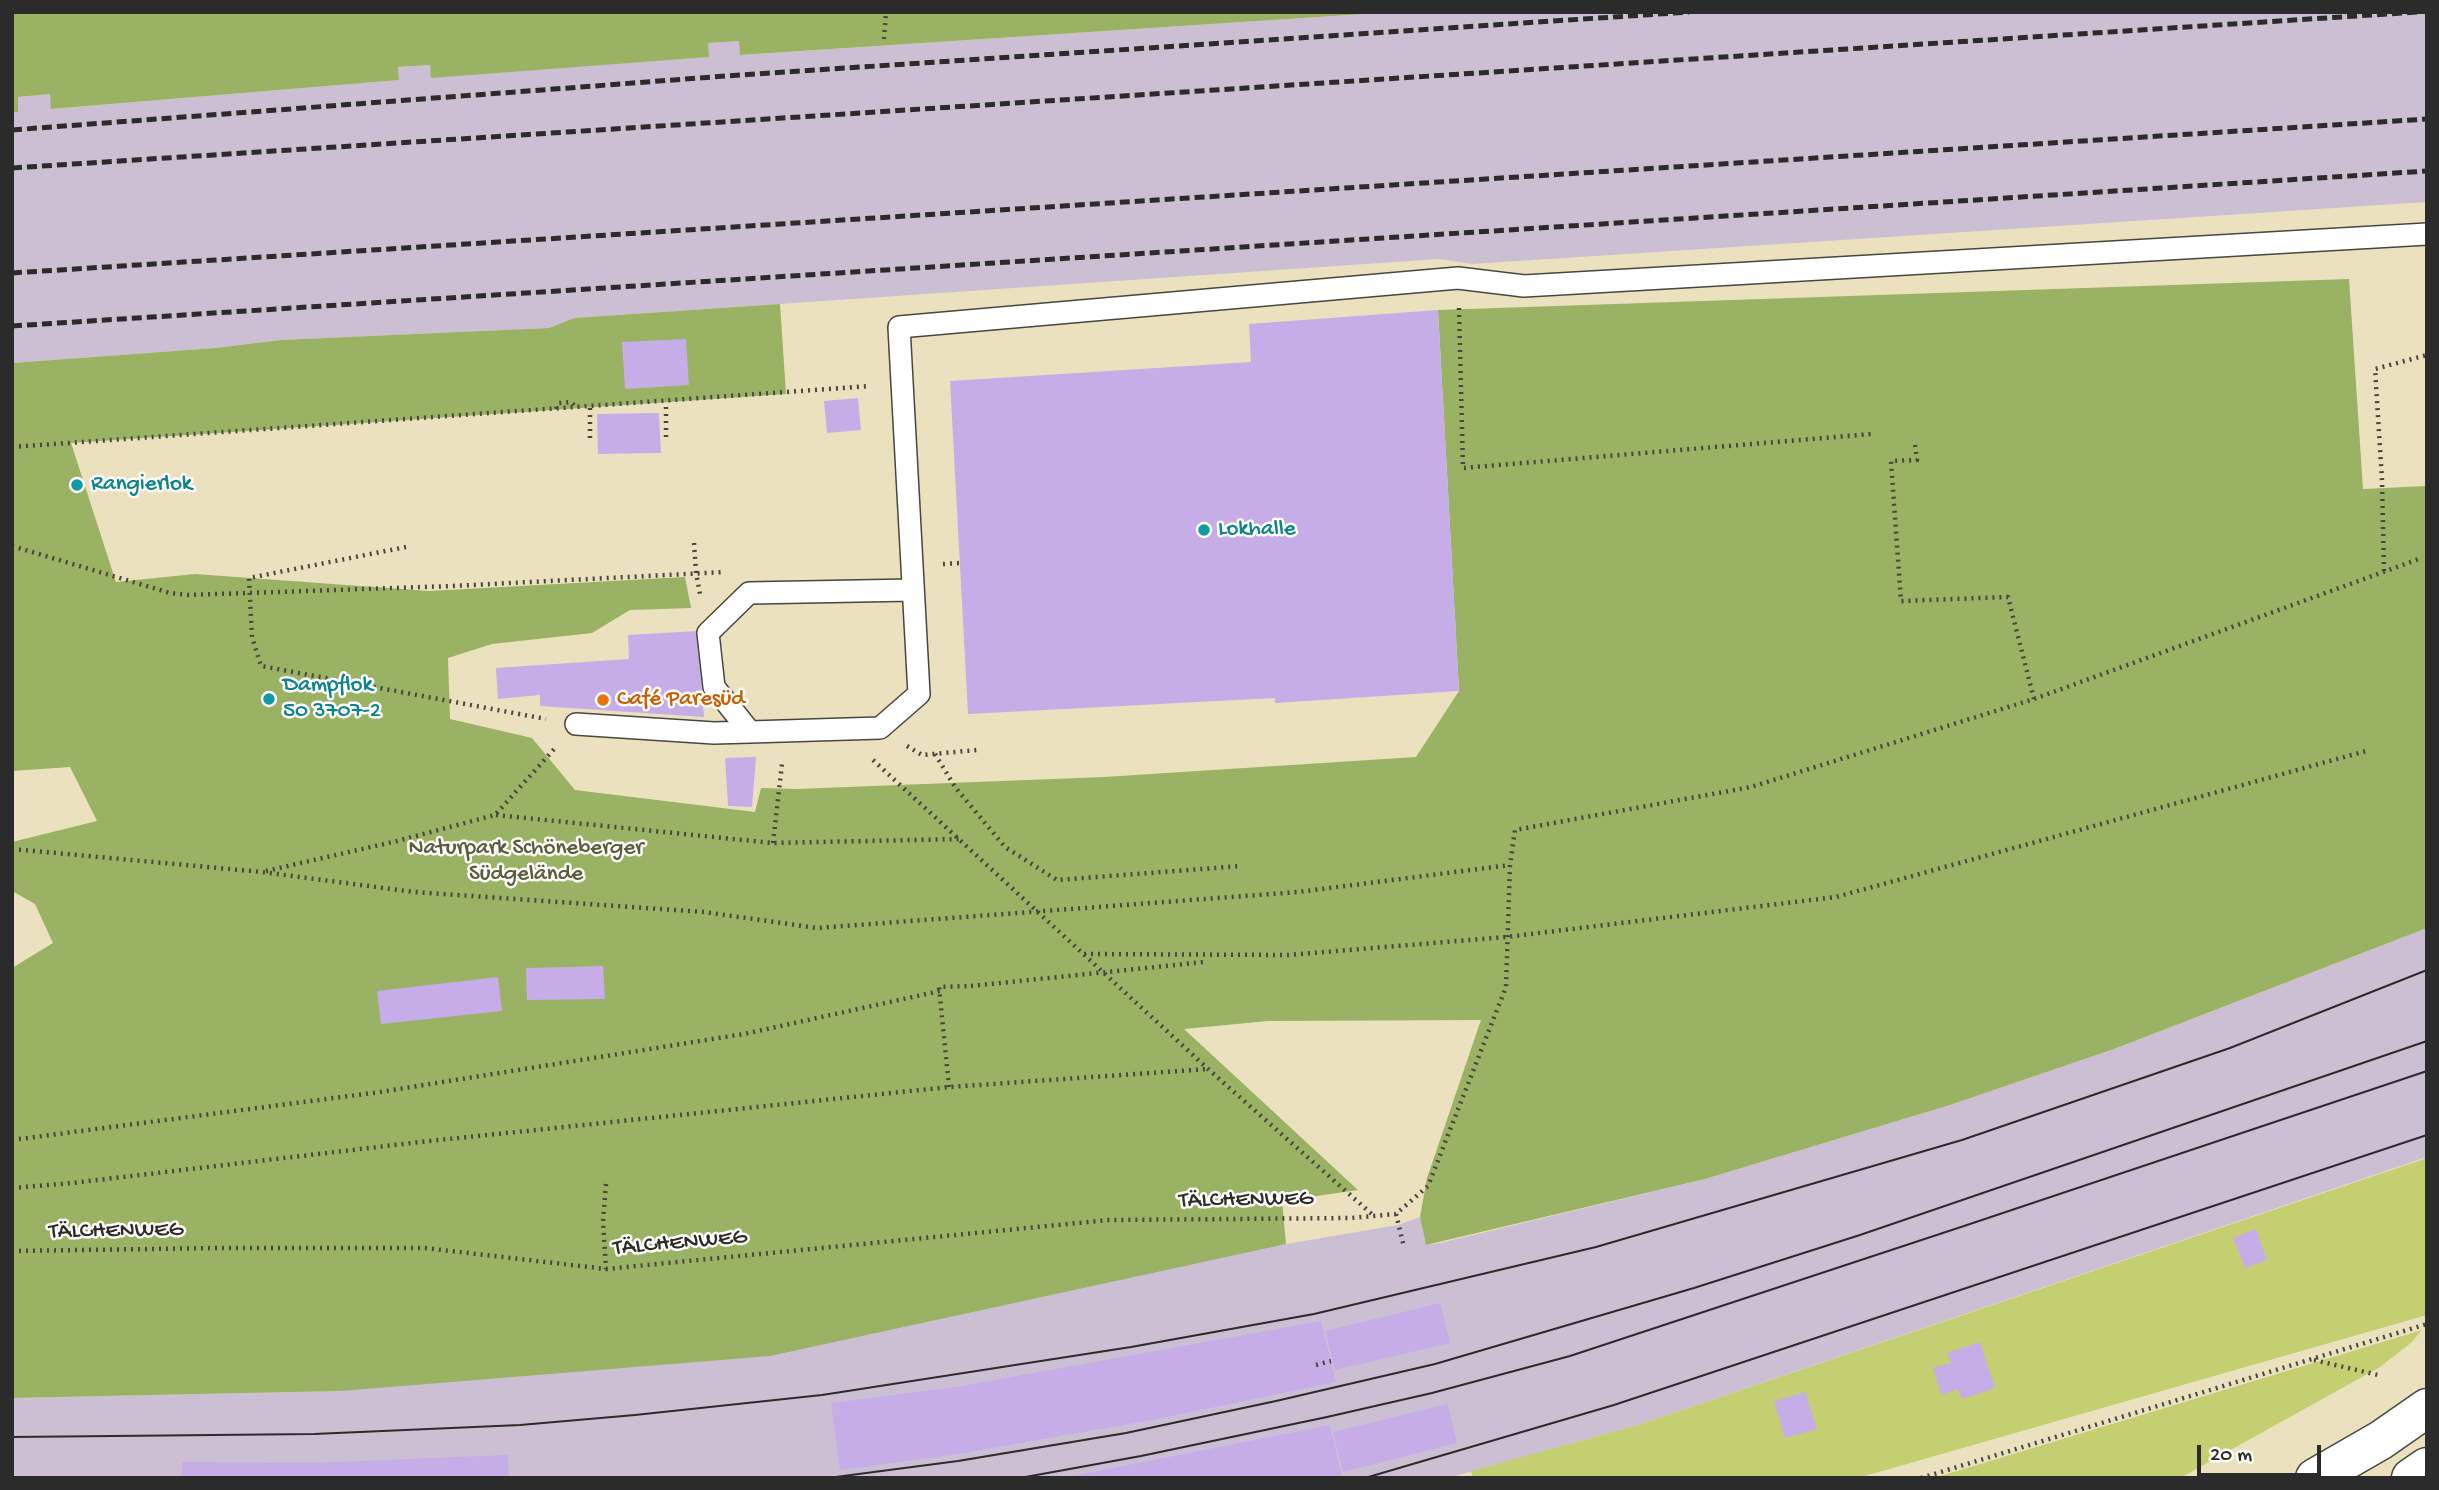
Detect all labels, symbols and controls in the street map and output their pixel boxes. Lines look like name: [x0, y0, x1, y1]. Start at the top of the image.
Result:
place label: Rangierlok: [91, 471, 192, 499]
marker: Rangierlok: [69, 477, 85, 493]
place label: Lokhalle: [1218, 516, 1296, 544]
marker: Lokhalle: [1196, 522, 1212, 538]
place label: Dampflok 50 3707-2: [283, 672, 381, 726]
place label: Café Paresüd: [617, 686, 745, 714]
marker: Dampflok 50 3707-2: [261, 691, 277, 707]
marker: Café Paresüd: [595, 692, 611, 708]
park label: Naturpark Schöneberger Südgelände: [409, 835, 643, 889]
street label: TÄLCHENWEG: [1179, 1186, 1313, 1216]
street label: TÄLCHENWEG: [49, 1217, 183, 1247]
street label: TÄLCHENWEG: [612, 1224, 748, 1264]
scale bar: [2201, 1430, 2325, 1474]
text: 20 m: [2210, 1444, 2252, 1469]

